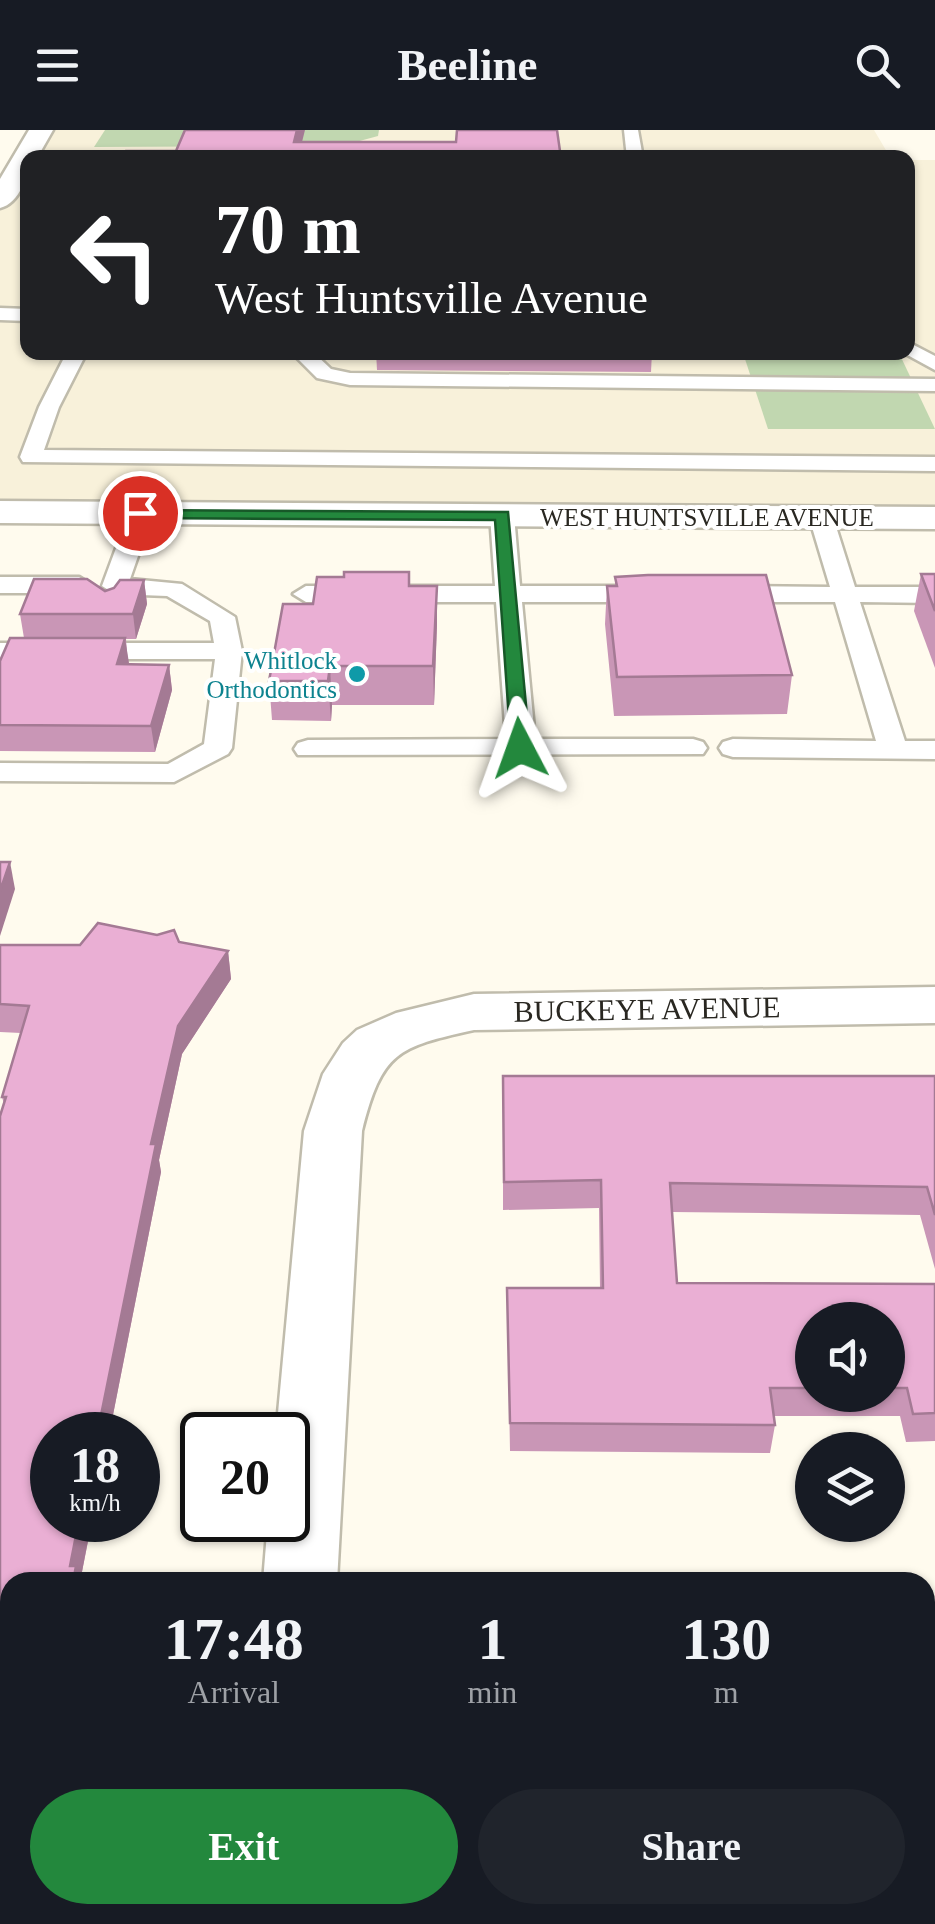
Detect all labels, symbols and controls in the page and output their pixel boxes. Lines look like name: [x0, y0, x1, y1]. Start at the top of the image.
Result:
icon: menu: [30, 38, 85, 93]
icon: search: [850, 38, 905, 93]
text: Beeline: [398, 40, 537, 90]
icon: left: [50, 190, 180, 320]
text: 70 m: [215, 191, 361, 268]
text: West Huntsville Avenue: [215, 273, 648, 323]
pin: [98, 471, 183, 556]
icon: arrive: [113, 486, 168, 541]
street label: WEST HUNTSVILLE AVENUE: [540, 504, 874, 531]
place label: Whitlock Orthodontics: [206, 647, 337, 703]
marker: Whitlock Orthodontics: [346, 663, 368, 685]
position arrow: [468, 696, 572, 800]
street label: BUCKEYE AVENUE: [513, 990, 781, 1028]
map controls: [795, 1302, 905, 1542]
button: sound: [795, 1302, 905, 1412]
speed limit sign: 20: [180, 1412, 310, 1542]
button: layers: [795, 1432, 905, 1542]
text: 18: [70, 1437, 120, 1493]
text: km/h: [69, 1489, 121, 1516]
text: 17:48: [164, 1606, 304, 1672]
text: 1: [477, 1606, 507, 1672]
text: 130: [681, 1606, 771, 1672]
text: Arrival: [188, 1674, 280, 1710]
text: min: [468, 1674, 517, 1710]
text: m: [714, 1674, 739, 1710]
button: Exit: [30, 1789, 458, 1904]
button: Share: [478, 1789, 905, 1904]

